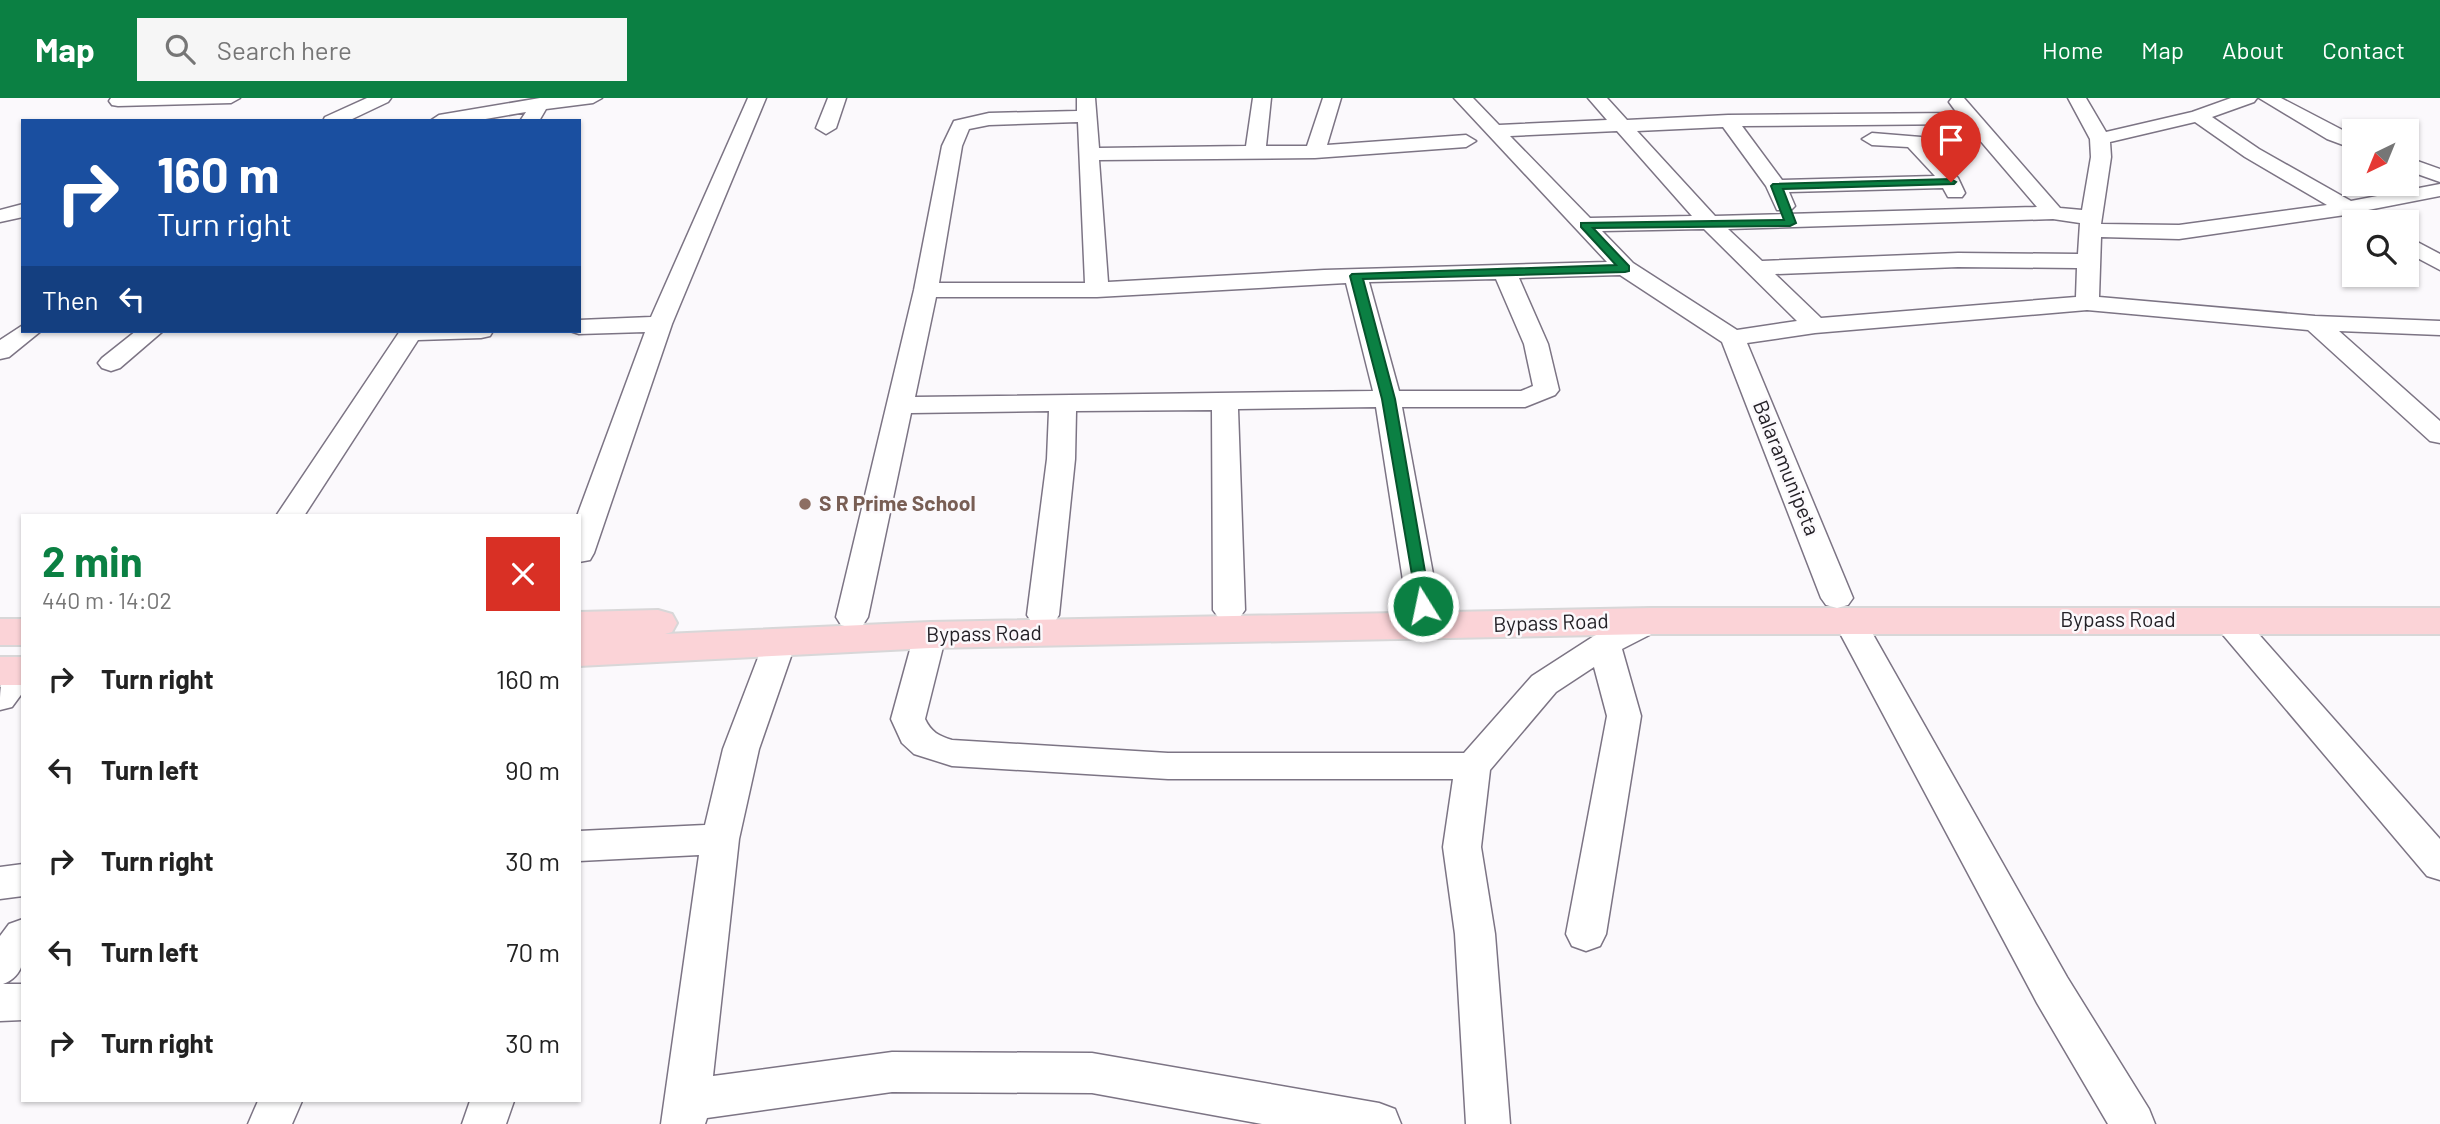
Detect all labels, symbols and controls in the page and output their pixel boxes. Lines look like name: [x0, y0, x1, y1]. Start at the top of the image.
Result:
search box: [137, 18, 627, 81]
text: Map: [35, 29, 95, 69]
icon: search: [161, 30, 199, 68]
text: Search here: [217, 34, 352, 65]
text: Home: [2042, 35, 2103, 64]
text: Map: [2141, 35, 2184, 64]
text: About: [2222, 35, 2284, 64]
text: Contact: [2322, 35, 2405, 64]
pin: [1921, 110, 1981, 182]
north arrow: [2342, 119, 2418, 196]
map controls: [2342, 119, 2419, 287]
icon: arrive: [1932, 121, 1970, 159]
text: 160 m: [157, 144, 279, 203]
icon: right: [42, 147, 133, 238]
text: Turn right: [157, 204, 292, 242]
button: search: [2342, 210, 2419, 287]
icon: left: [113, 280, 151, 318]
text: Then: [42, 284, 99, 315]
street label: Balaramunipeta: [1749, 396, 1826, 539]
place label: S R Prime School: [819, 490, 976, 515]
marker: S R Prime School: [797, 496, 813, 512]
text: 2 min: [42, 535, 143, 585]
button: close: [486, 537, 560, 611]
position arrow: [1386, 569, 1460, 643]
text: 440 m · 14:02: [42, 586, 172, 614]
street label: Bypass Road: [2060, 606, 2176, 631]
street label: Bypass Road: [1493, 607, 1609, 636]
street label: Bypass Road: [926, 619, 1042, 646]
icon: right: [42, 660, 80, 698]
text: Turn right: [101, 663, 214, 694]
text: 160 m: [496, 663, 560, 694]
icon: left: [42, 751, 80, 789]
text: Turn left: [101, 754, 199, 785]
text: 90 m: [505, 754, 560, 785]
icon: right: [42, 842, 80, 880]
text: Turn right: [101, 845, 214, 876]
text: 30 m: [505, 845, 560, 876]
icon: left: [42, 933, 80, 971]
text: Turn left: [101, 936, 199, 967]
text: 70 m: [506, 936, 560, 967]
icon: right: [42, 1024, 80, 1062]
text: Turn right: [101, 1027, 214, 1058]
text: 30 m: [505, 1027, 560, 1058]

